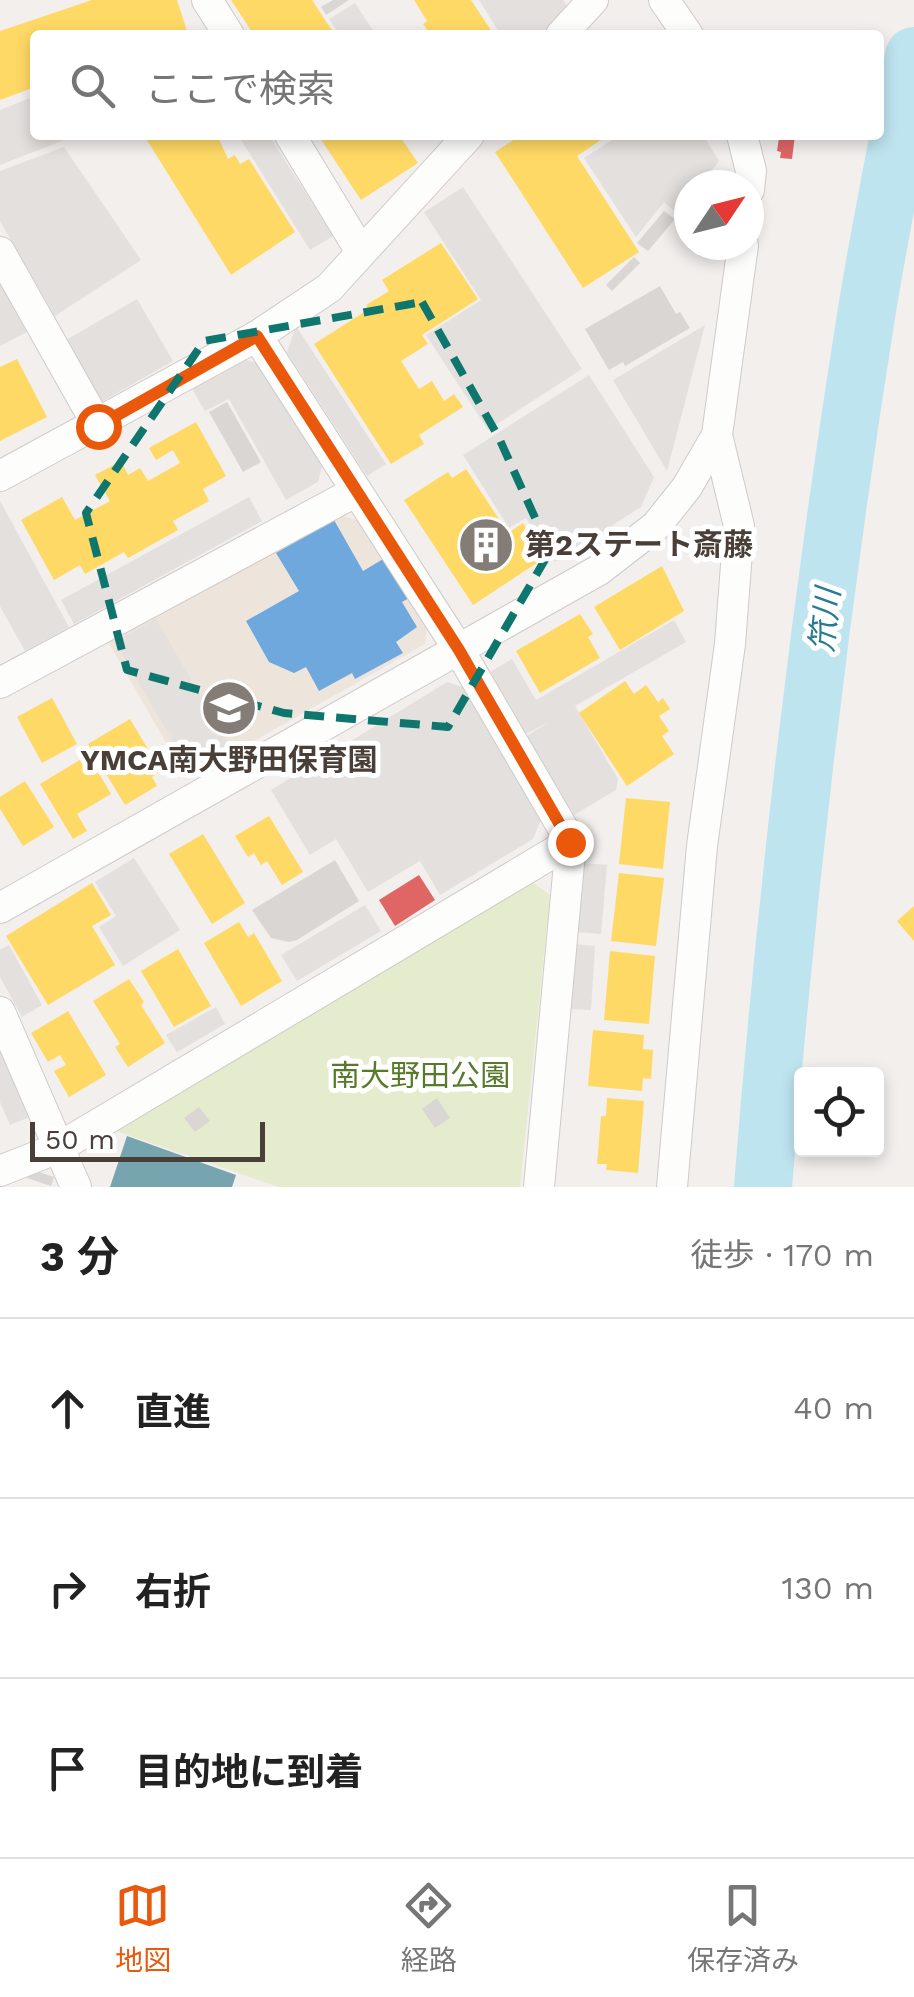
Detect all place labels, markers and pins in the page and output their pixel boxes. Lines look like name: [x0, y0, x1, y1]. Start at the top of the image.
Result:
building icon: 第2ステート斎藤: [456, 515, 516, 575]
place label: 第2ステート斎藤: [525, 527, 753, 562]
school or university icon: YMCA南大野田保育園: [199, 678, 259, 738]
place label: YMCA南大野田保育園: [80, 742, 378, 777]

